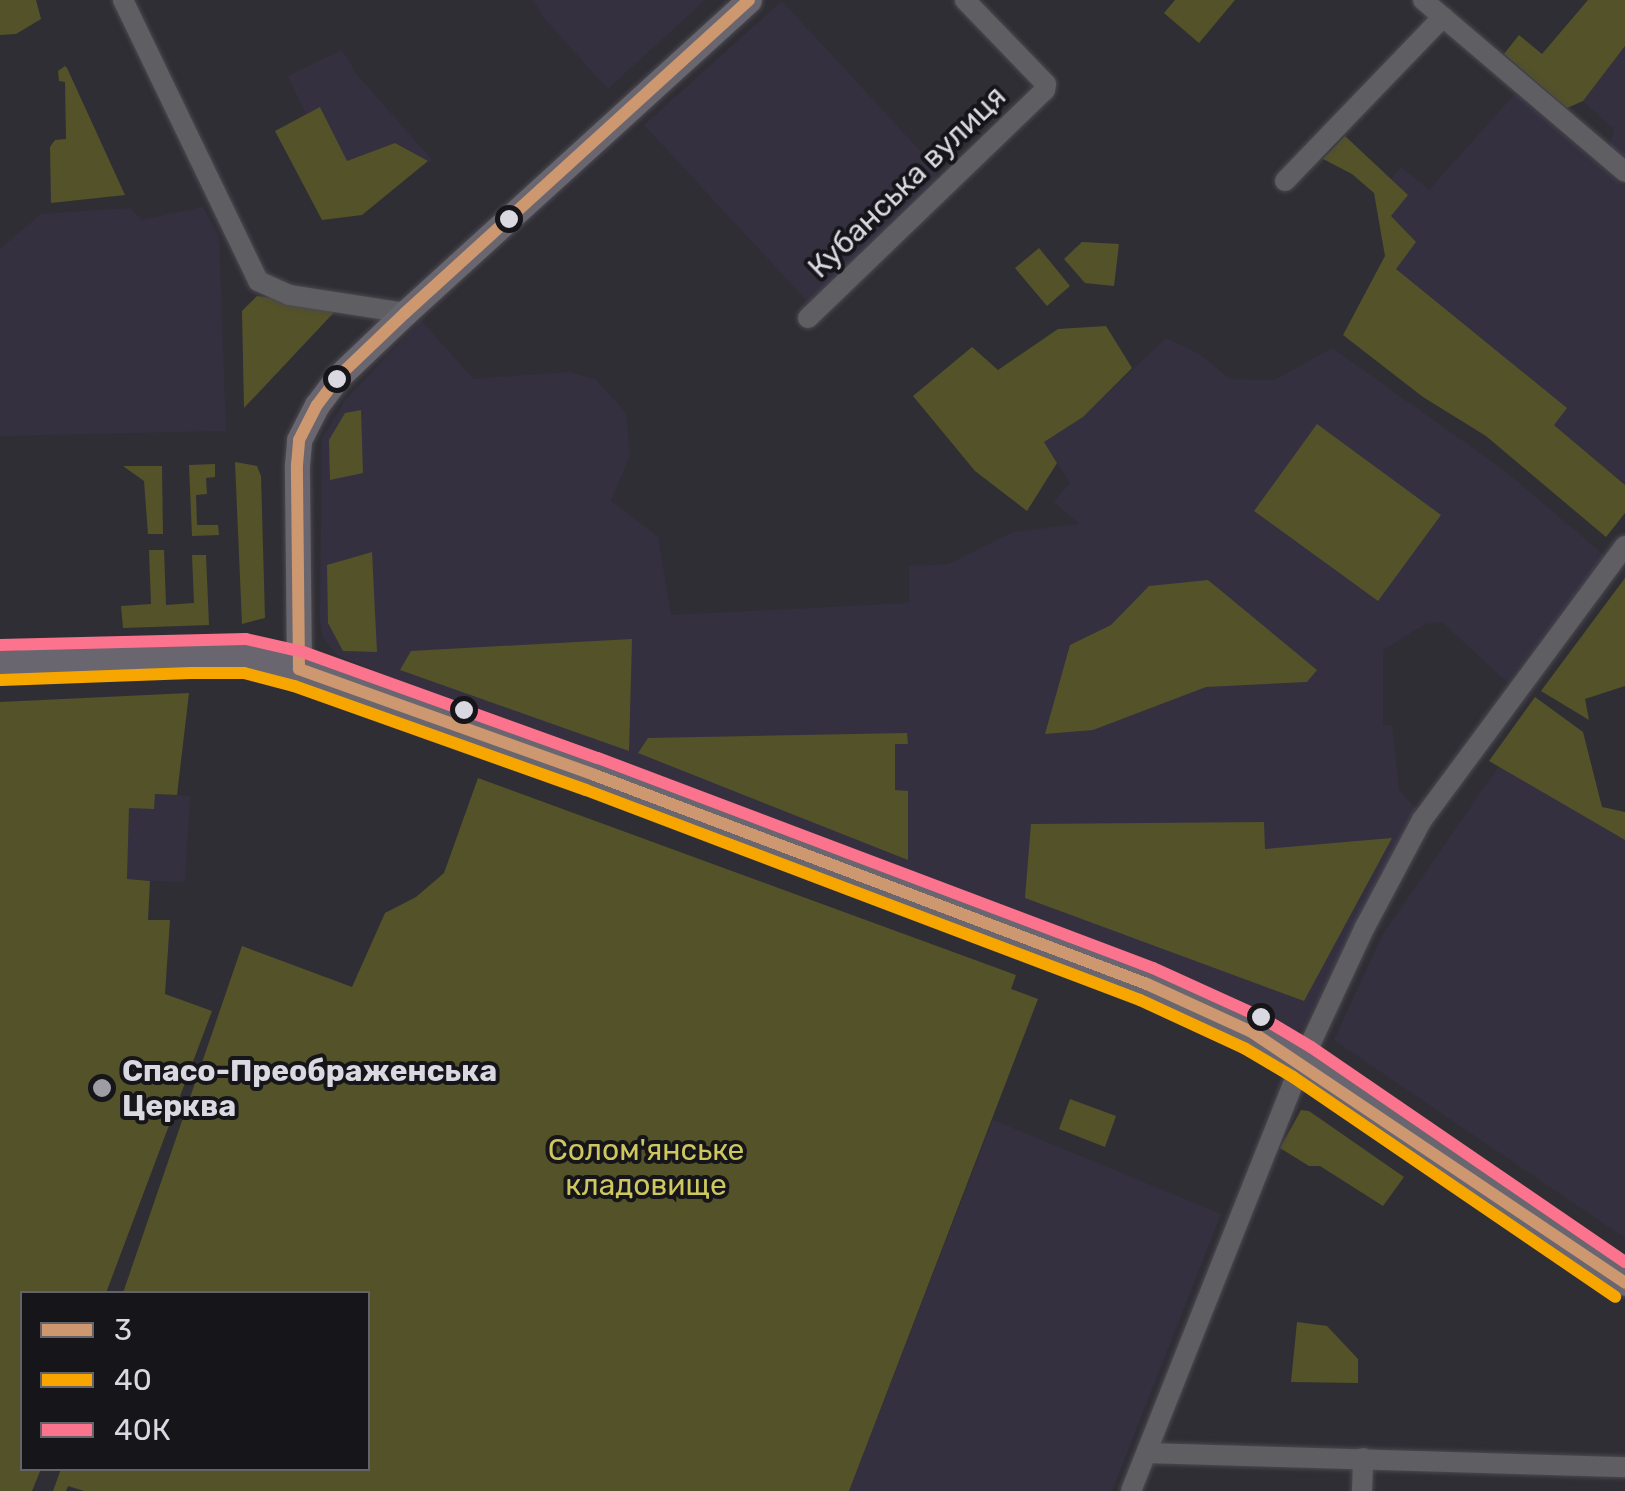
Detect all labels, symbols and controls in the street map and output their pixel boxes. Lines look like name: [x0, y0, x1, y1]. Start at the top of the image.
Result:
street label: Кубанська вулиця: [801, 78, 1013, 286]
unlabelled marker: [499, 209, 519, 229]
unlabelled marker: [327, 369, 347, 389]
unlabelled marker: [454, 700, 474, 720]
unlabelled marker: [1251, 1007, 1271, 1027]
place label: Спасо-Преображенська Церква: [122, 1053, 497, 1124]
marker: Спасо-Преображенська Церква: [91, 1077, 113, 1099]
park label: Солом'янське кладовище: [548, 1132, 744, 1202]
legend: [20, 1291, 370, 1471]
text: 3: [114, 1312, 132, 1348]
text: 40: [114, 1362, 152, 1398]
text: 40К: [114, 1412, 171, 1448]

